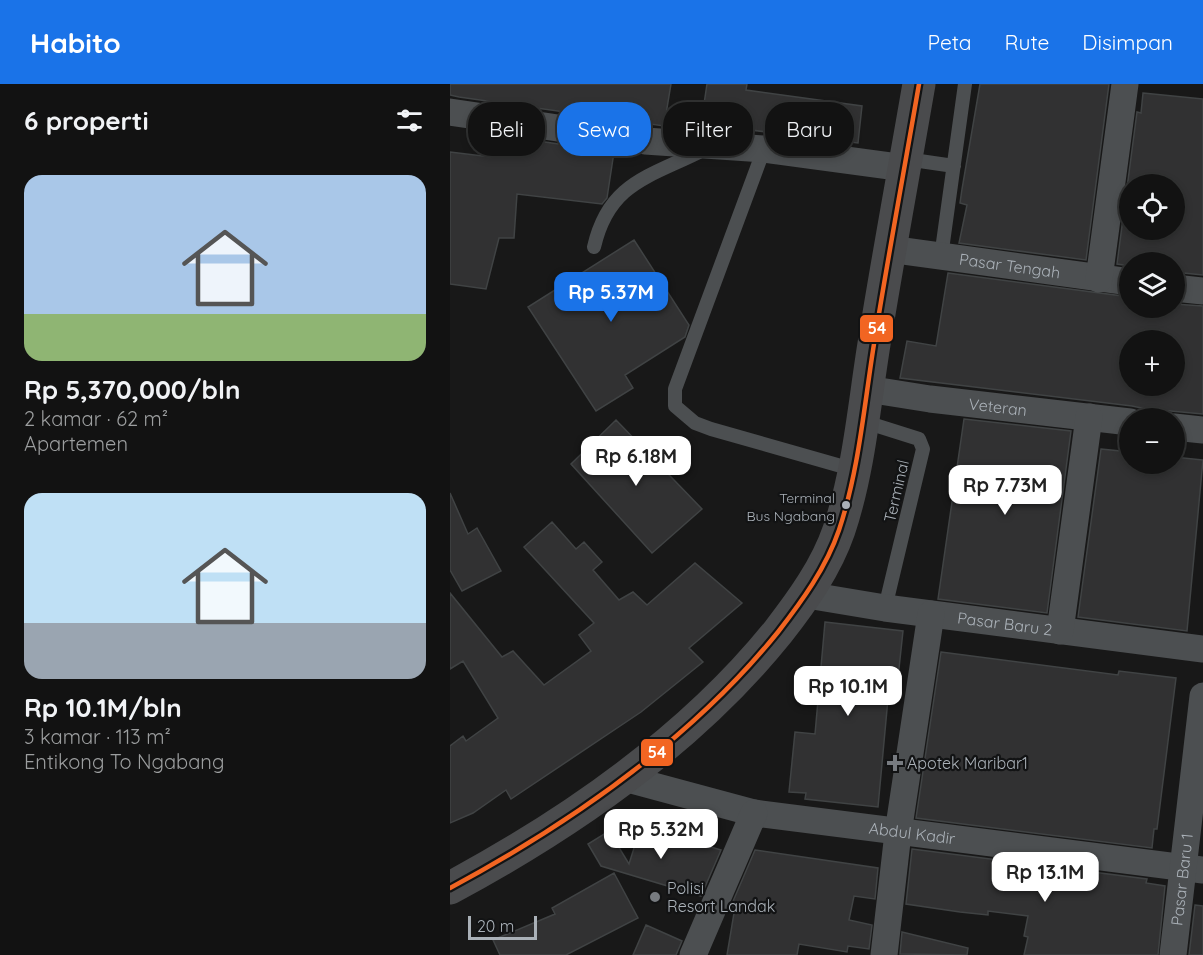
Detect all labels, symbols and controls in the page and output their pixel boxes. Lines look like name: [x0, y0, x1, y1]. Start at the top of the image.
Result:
text: Habito: [30, 25, 121, 60]
text: Peta: [928, 29, 972, 55]
text: Rute: [1005, 29, 1049, 55]
text: Disimpan: [1082, 29, 1173, 55]
chip: Beli: [468, 102, 545, 156]
chip: Sewa: [557, 102, 651, 156]
chip: Filter: [663, 102, 753, 156]
chip: Baru: [765, 102, 854, 156]
text: 6 properti: [24, 104, 149, 137]
icon: filters: [393, 104, 426, 137]
map controls: [1119, 174, 1185, 474]
button: locate: [1119, 174, 1185, 240]
icon: home: [171, 214, 279, 322]
street label: Pasar Tengah: [958, 249, 1062, 282]
button: layers: [1119, 252, 1185, 318]
pin: Rp 5.37M: [549, 272, 673, 323]
text: Rp 5.37M: [568, 279, 654, 304]
line badge: 54: [859, 314, 894, 343]
text: 54: [868, 318, 887, 338]
button: +: [1119, 330, 1185, 396]
text: Rp 5,370,000/bln: [24, 373, 240, 406]
street label: Veteran: [967, 394, 1028, 420]
text: 2 kamar · 62 m²: [24, 406, 168, 431]
button: −: [1119, 408, 1185, 474]
text: Apartemen: [24, 431, 128, 456]
pin: Rp 6.18M: [574, 436, 698, 487]
text: Rp 6.18M: [595, 443, 677, 468]
street label: Terminal: [879, 458, 913, 524]
pin: Rp 7.73M: [943, 465, 1067, 516]
text: Rp 7.73M: [963, 472, 1047, 497]
place label: Terminal Bus Ngabang: [746, 489, 835, 525]
marker: Terminal Bus Ngabang: [840, 499, 852, 511]
icon: home: [171, 532, 279, 640]
street label: Pasar Baru 2: [956, 607, 1054, 640]
pin: Rp 10.1M: [786, 666, 910, 717]
text: Rp 10.1M: [808, 673, 888, 698]
text: Rp 10.1M/bln: [24, 691, 182, 724]
text: 3 kamar · 113 m²: [24, 724, 171, 749]
line badge: 54: [640, 738, 674, 767]
text: 54: [648, 742, 667, 762]
text: Entikong To Ngabang: [24, 749, 224, 774]
place label: Apotek Maribar1: [907, 753, 1028, 773]
marker: Apotek Maribar1: [888, 756, 902, 770]
pin: Rp 5.32M: [599, 809, 723, 860]
text: Rp 5.32M: [618, 816, 704, 841]
street label: Abdul Kadir: [868, 818, 957, 848]
street label: Pasar Baru 1: [1166, 832, 1197, 927]
pin: Rp 13.1M: [983, 852, 1107, 903]
text: Rp 13.1M: [1006, 859, 1084, 884]
place label: Polisi Resort Landak: [667, 878, 775, 916]
marker: Polisi Resort Landak: [648, 890, 662, 904]
scale bar: [468, 913, 537, 940]
text: 20 m: [477, 916, 514, 936]

